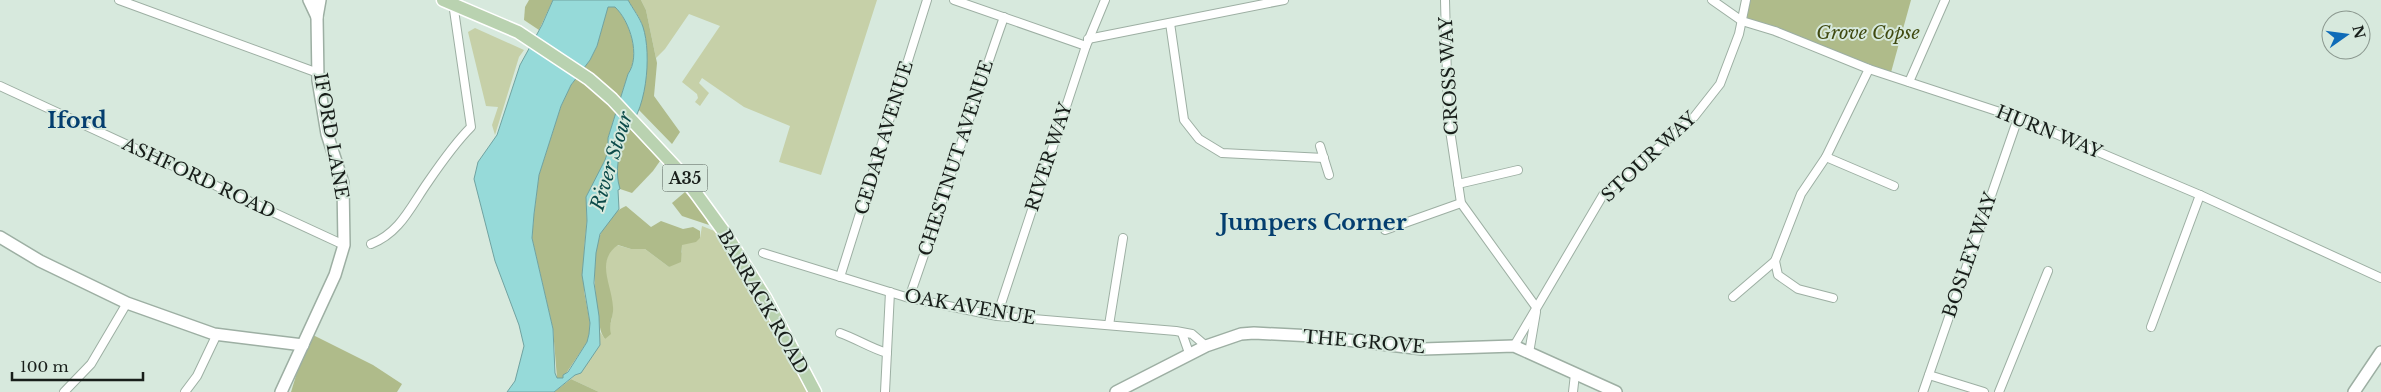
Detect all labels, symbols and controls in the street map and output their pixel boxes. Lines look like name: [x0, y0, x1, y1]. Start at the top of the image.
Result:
north arrow: [2321, 10, 2371, 60]
street label: CROSS WAY: [1435, 15, 1463, 136]
park label: Grove Copse: [1816, 22, 1920, 44]
text: N: [2348, 23, 2369, 40]
street label: CHESTNUT AVENUE: [914, 57, 998, 259]
street label: CEDAR AVENUE: [850, 59, 918, 217]
street label: IFORD LANE: [309, 71, 353, 201]
street label: RIVER WAY: [1021, 99, 1077, 214]
street label: HURN WAY: [1993, 101, 2106, 164]
district label: Iford: [47, 107, 107, 134]
street label: STOUR WAY: [1597, 107, 1702, 207]
water label: River Stour: [585, 108, 638, 214]
street label: ASHFORD ROAD: [118, 132, 279, 223]
road number: A35: [662, 164, 708, 192]
street label: BOSLEY WAY: [1938, 189, 2002, 321]
district label: Jumpers Corner: [1215, 209, 1407, 236]
street label: BARRACK ROAD: [713, 226, 813, 378]
street label: OAK AVENUE: [903, 285, 1037, 329]
street label: THE GROVE: [1302, 326, 1426, 358]
scale bar: [12, 350, 144, 382]
text: 100 m: [20, 357, 69, 376]

